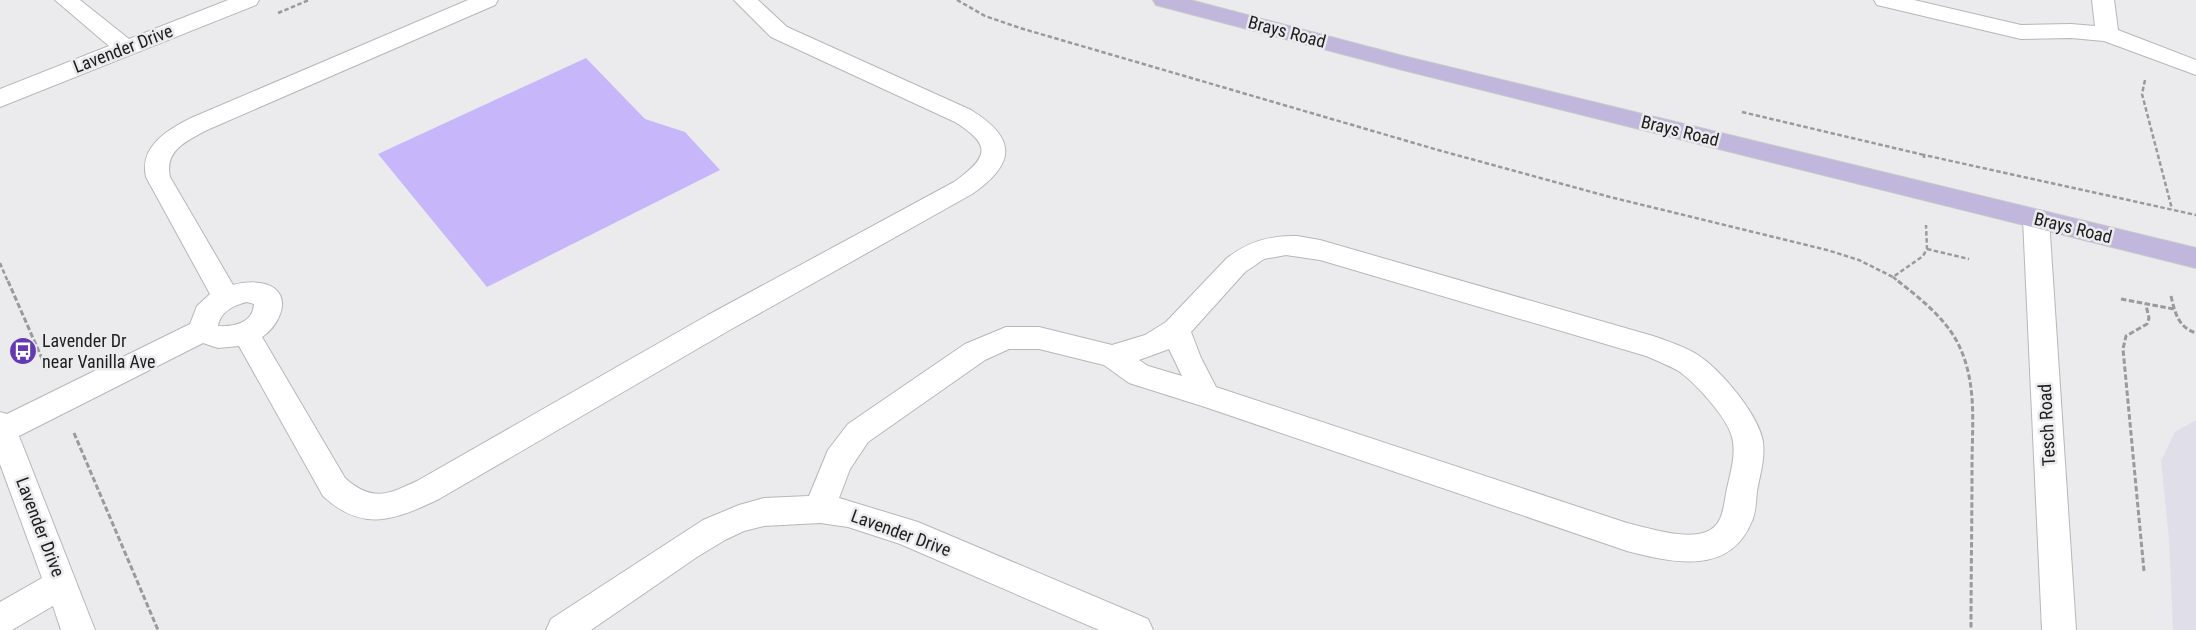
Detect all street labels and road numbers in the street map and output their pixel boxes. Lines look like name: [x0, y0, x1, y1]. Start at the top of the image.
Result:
street label: Brays Road: [1246, 11, 1328, 52]
street label: Lavender Drive: [70, 20, 175, 77]
street label: Brays Road: [1639, 111, 1721, 150]
street label: Brays Road: [2032, 208, 2114, 247]
street label: Tesch Road: [2034, 383, 2059, 467]
street label: Lavender Drive: [12, 474, 69, 579]
street label: Lavender Drive: [848, 505, 954, 560]

